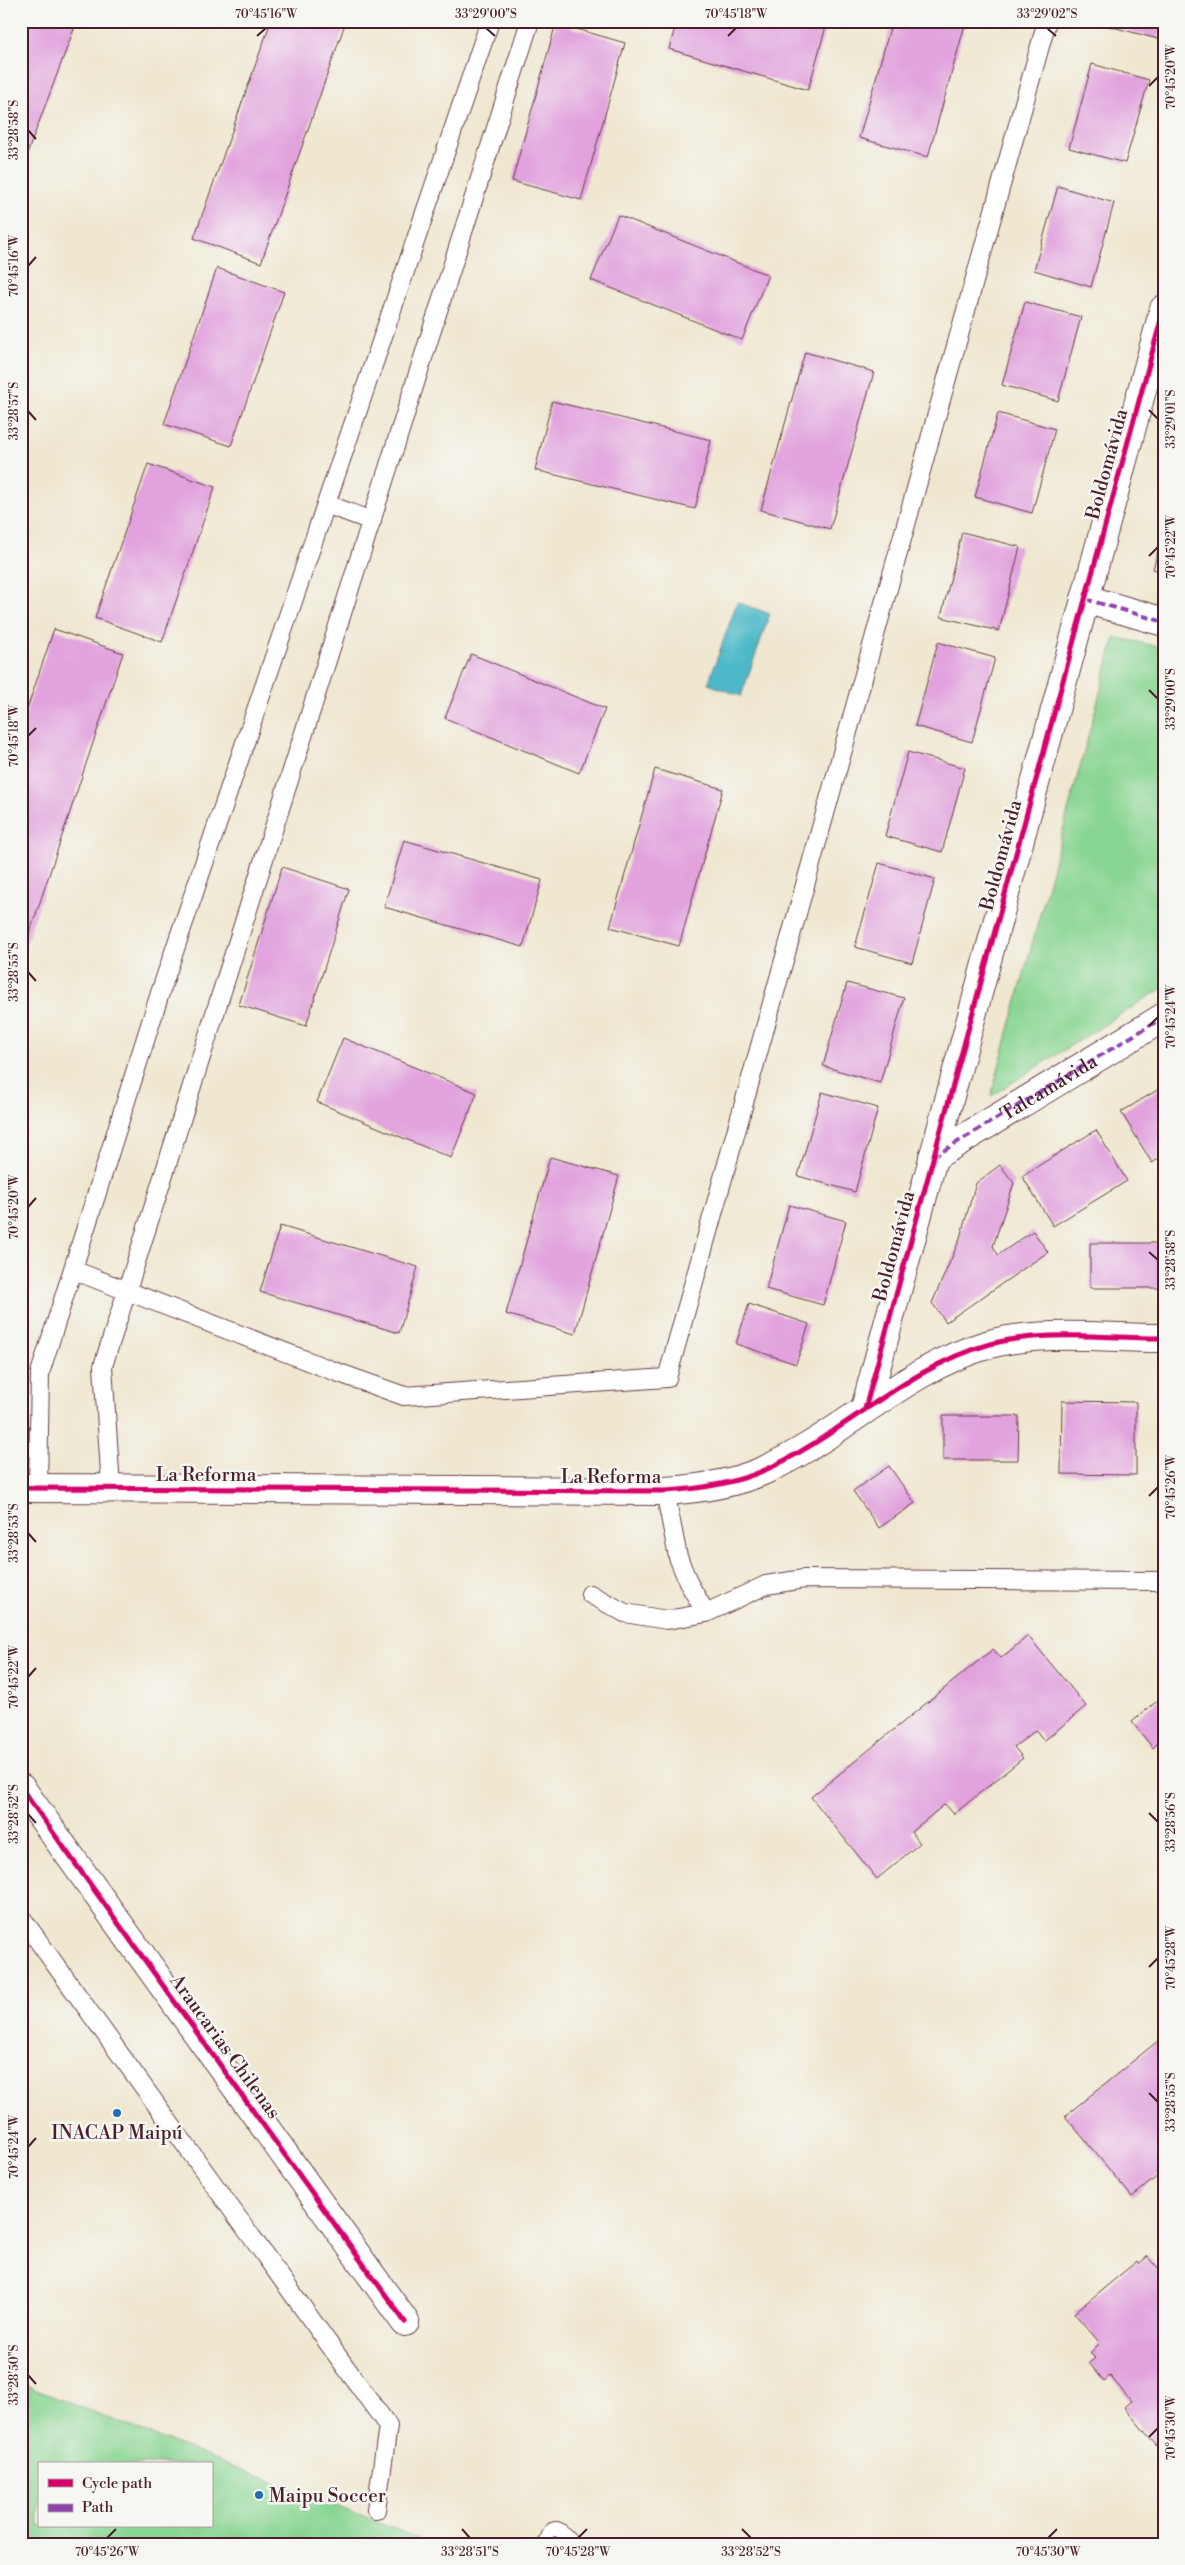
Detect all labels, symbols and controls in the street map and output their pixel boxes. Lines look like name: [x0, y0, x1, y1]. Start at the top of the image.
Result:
text: 70°45'16"W: [235, 7, 298, 22]
text: 33°29'00"S: [455, 7, 517, 22]
text: 70°45'18"W: [705, 7, 768, 22]
text: 33°29'02"S: [1017, 7, 1077, 22]
text: 70°45'20"W: [1164, 43, 1179, 109]
text: 33°28'58"S: [7, 100, 22, 160]
text: 70°45'16"W: [7, 234, 22, 297]
text: 33°28'57"S: [7, 382, 22, 440]
text: 33°29'01"S: [1164, 390, 1179, 448]
street label: Boldomávida: [1080, 406, 1133, 523]
text: 70°45'22"W: [1164, 514, 1179, 579]
text: 33°29'00"S: [1164, 668, 1179, 730]
text: 70°45'18"W: [7, 704, 22, 767]
street label: Boldomávida: [974, 797, 1027, 914]
text: 33°28'55"S: [7, 942, 22, 1002]
text: 70°45'24"W: [1164, 984, 1179, 1049]
street label: Talcamávida: [996, 1049, 1102, 1126]
text: 70°45'20"W: [7, 1173, 22, 1239]
street label: Boldomávida: [867, 1188, 920, 1305]
text: 33°28'58"S: [1164, 1230, 1179, 1290]
text: 70°45'26"W: [1164, 1454, 1179, 1519]
street label: La Reforma: [156, 1463, 257, 1487]
street label: La Reforma: [561, 1465, 662, 1489]
text: 33°28'53"S: [7, 1503, 22, 1563]
text: 70°45'22"W: [7, 1644, 22, 1709]
text: 33°28'52"S: [7, 1784, 22, 1844]
text: 33°28'56"S: [1164, 1792, 1179, 1852]
text: 70°45'28"W: [1164, 1925, 1179, 1990]
street label: Araucarias Chilenas: [164, 1969, 286, 2123]
text: 33°28'55"S: [1164, 2072, 1179, 2132]
marker: INACAP Maipú: [111, 2107, 123, 2119]
text: 70°45'24"W: [7, 2114, 22, 2179]
place label: INACAP Maipú: [51, 2121, 183, 2145]
text: 33°28'50"S: [7, 2345, 22, 2405]
text: 70°45'30"W: [1164, 2395, 1179, 2460]
legend: [38, 2462, 212, 2528]
text: Cycle path: [82, 2474, 152, 2493]
place label: Maipu Soccer: [269, 2484, 386, 2508]
marker: Maipu Soccer: [253, 2489, 265, 2501]
text: Path: [82, 2498, 114, 2517]
text: 70°45'26"W: [75, 2545, 140, 2560]
text: 33°28'51"S: [441, 2545, 499, 2560]
text: 70°45'28"W: [546, 2545, 611, 2560]
text: 33°28'52"S: [721, 2545, 781, 2560]
text: 70°45'30"W: [1016, 2545, 1081, 2560]

